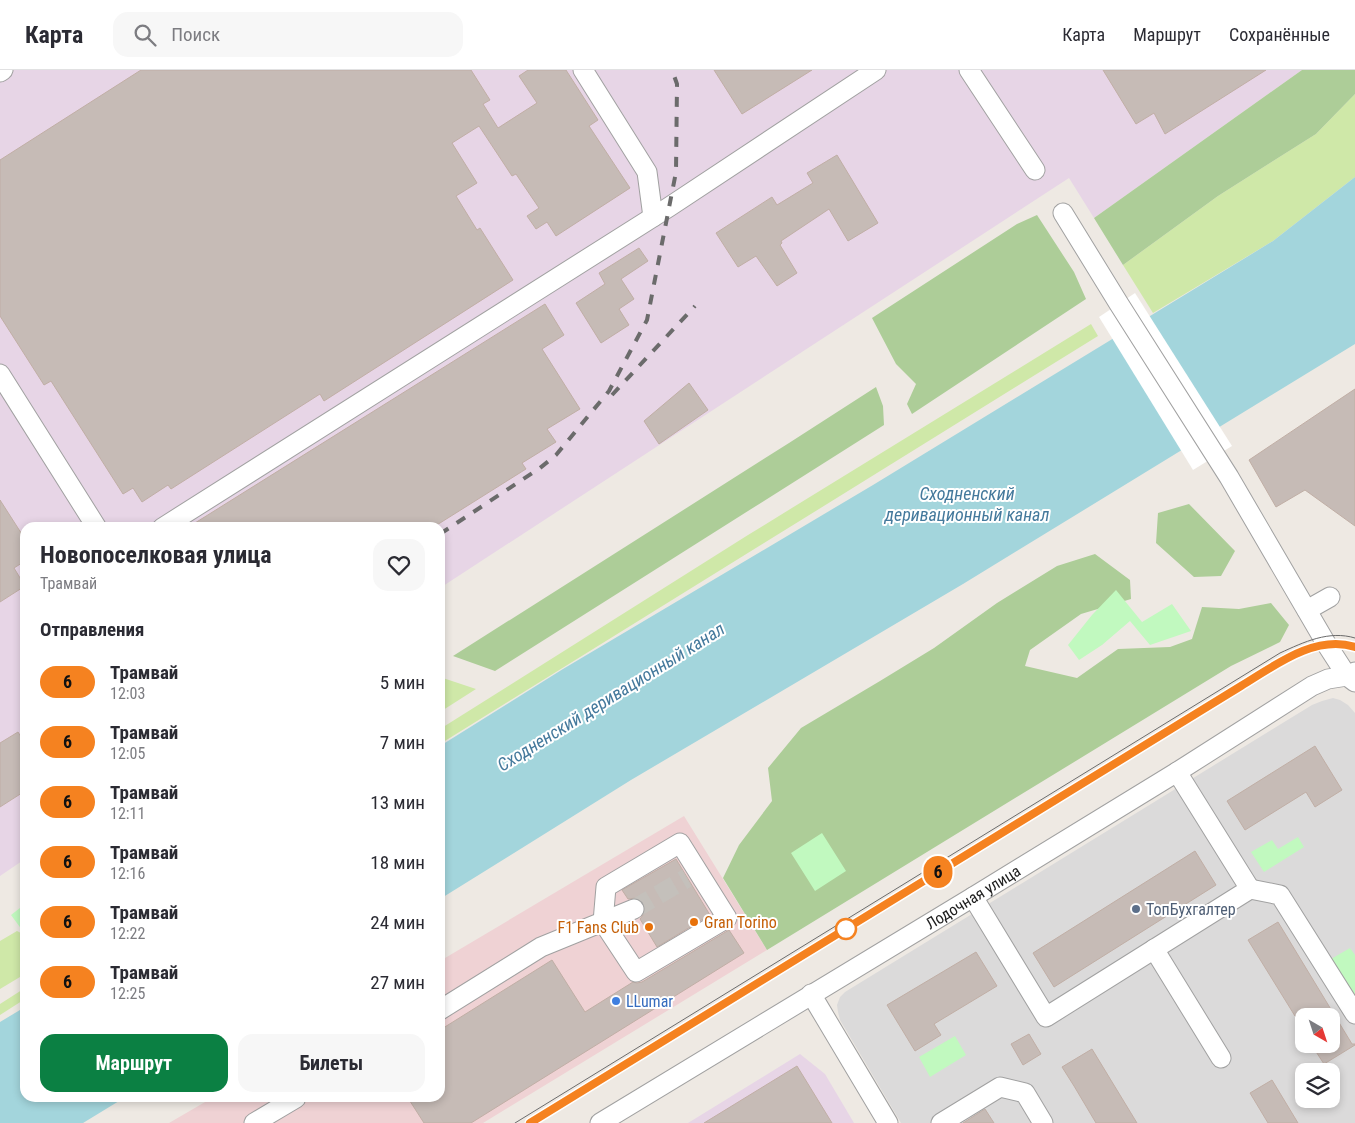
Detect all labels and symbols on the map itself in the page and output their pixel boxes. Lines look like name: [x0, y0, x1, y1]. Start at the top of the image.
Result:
water label: Сходненский деривационный канал: [884, 483, 1049, 525]
water label: Сходненский деривационный канал: [493, 618, 728, 775]
line badge: 6: [922, 856, 954, 888]
street label: Лодочная улица: [922, 861, 1024, 933]
place label: ТопБухгалтер: [1146, 900, 1236, 919]
marker: ТопБухгалтер: [1130, 903, 1142, 915]
place label: Gran Torino: [704, 913, 777, 932]
marker: Gran Torino: [688, 916, 700, 928]
place label: F1 Fans Club: [558, 918, 639, 937]
unlabelled marker: [835, 918, 857, 940]
marker: F1 Fans Club: [643, 921, 655, 933]
place label: LLumar: [626, 992, 673, 1011]
marker: LLumar: [610, 995, 622, 1007]
north arrow: [1295, 1008, 1340, 1052]

